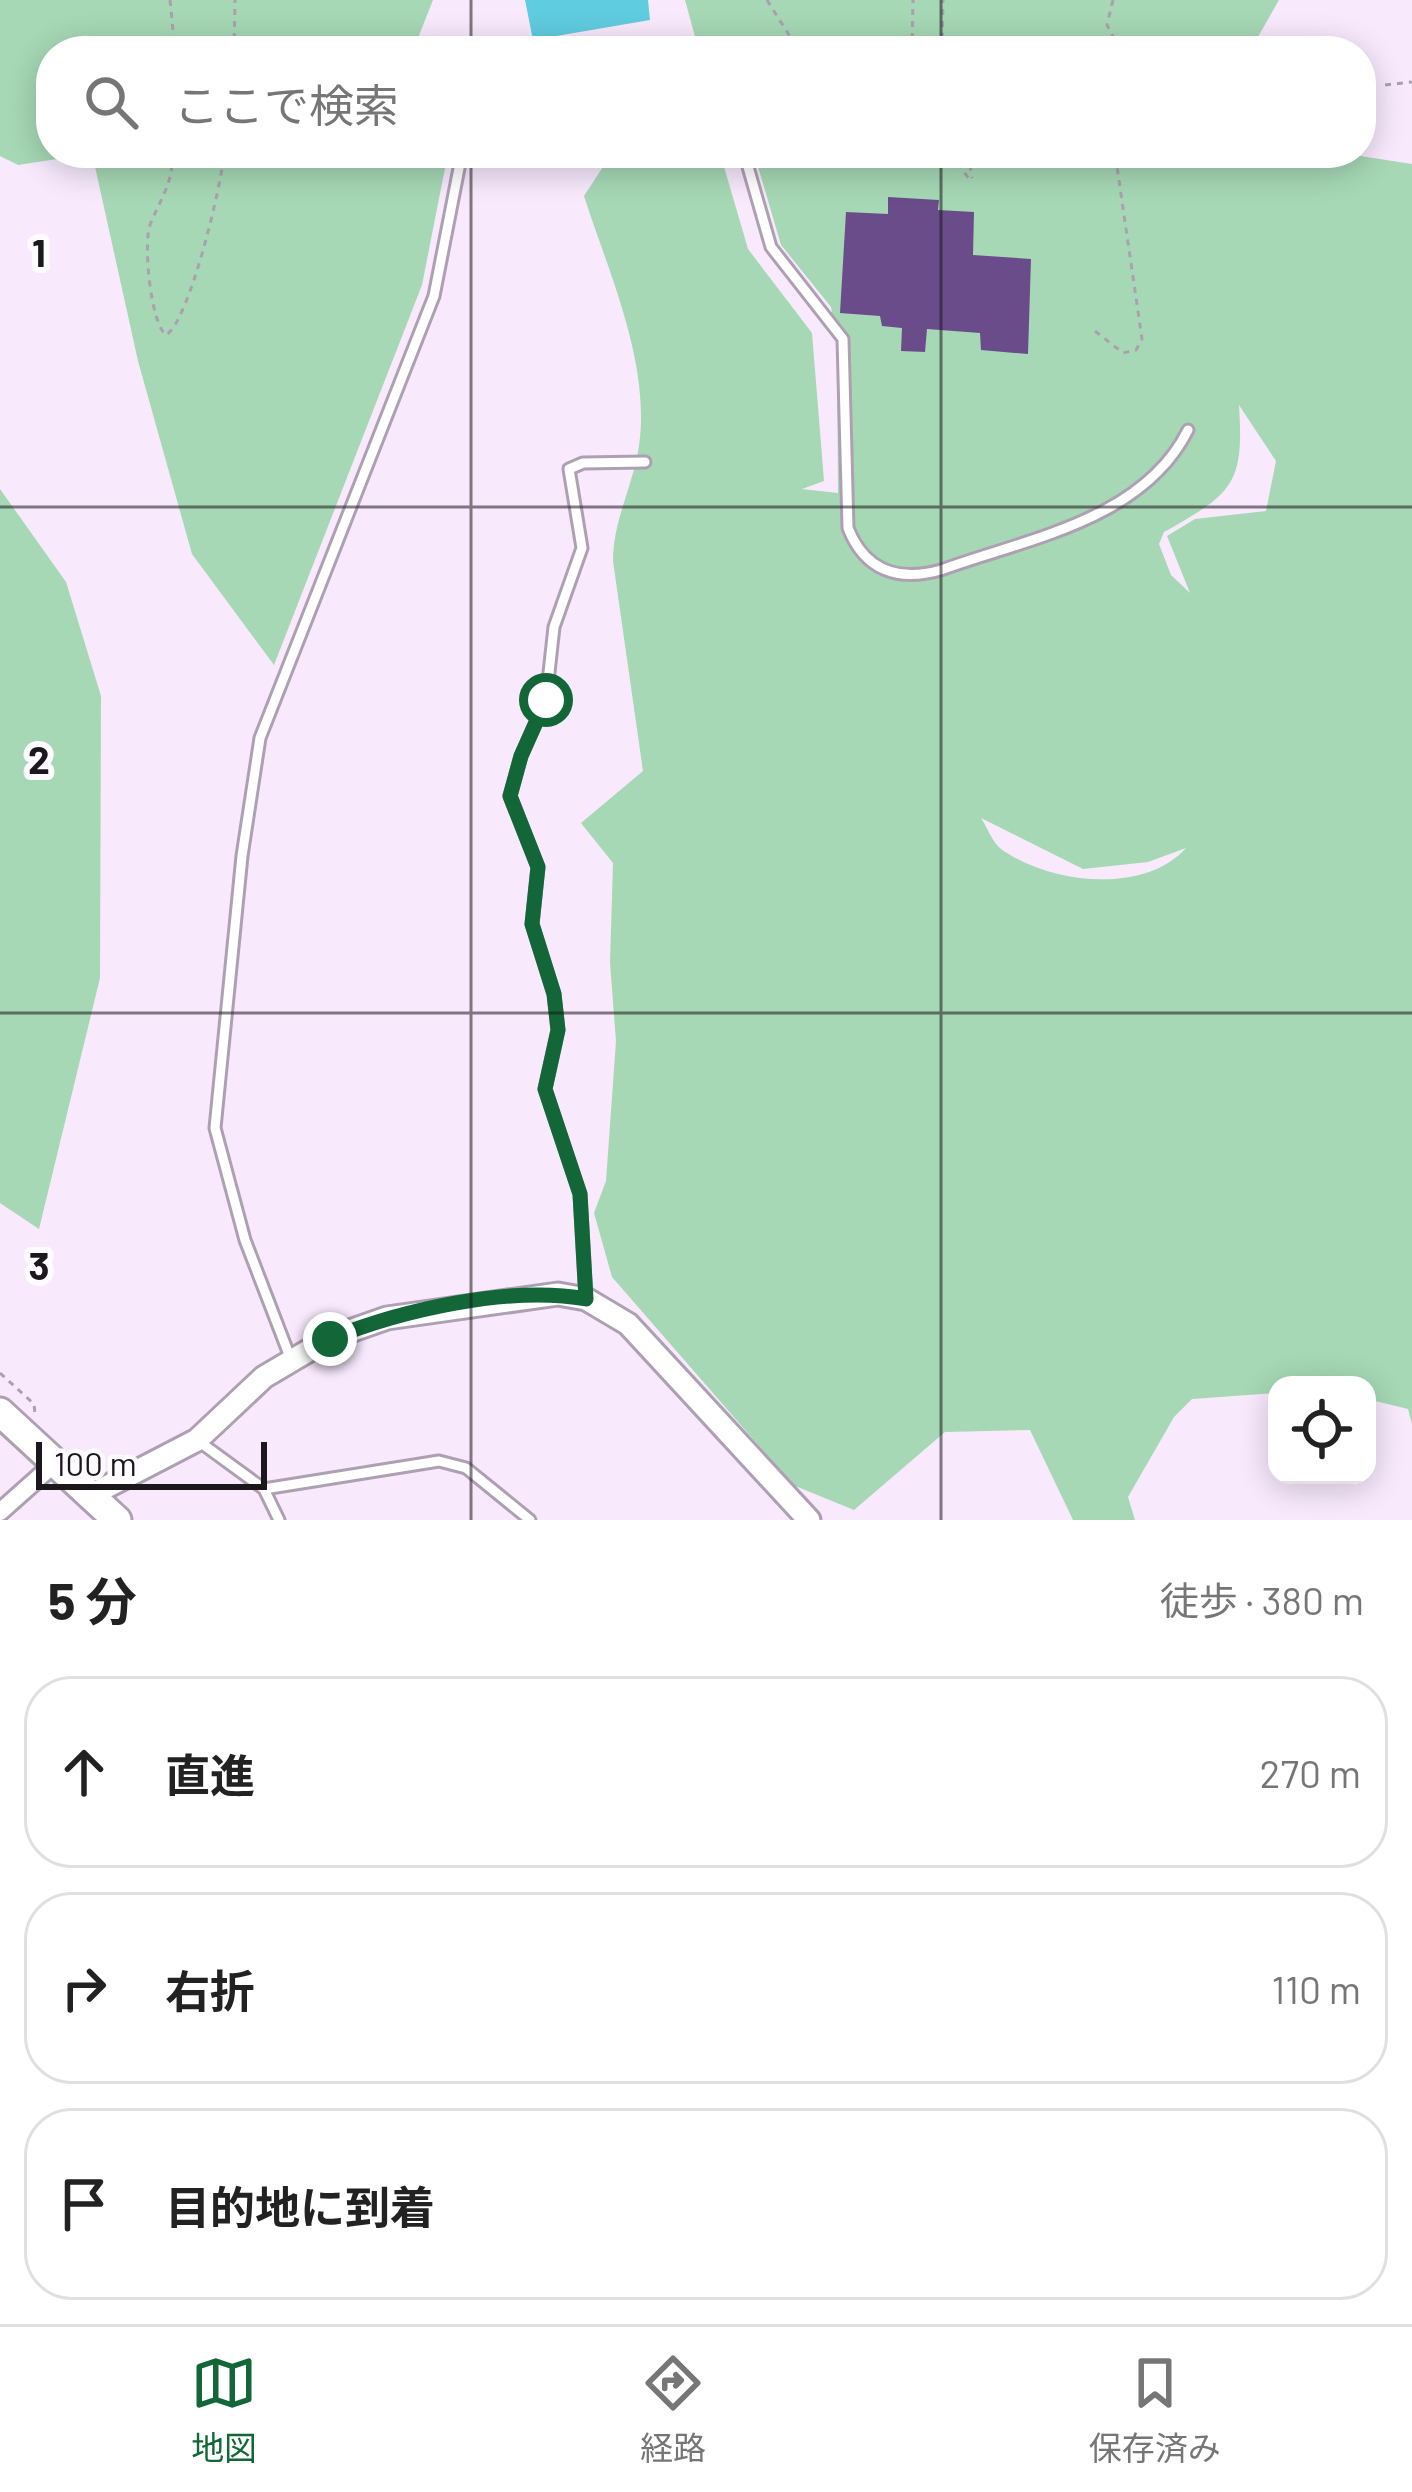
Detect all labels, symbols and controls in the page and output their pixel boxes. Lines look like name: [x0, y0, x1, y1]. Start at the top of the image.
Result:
search box: [36, 36, 1376, 168]
icon: search: [78, 69, 144, 135]
text: ここで検索: [174, 77, 399, 131]
text: 1: [32, 228, 46, 275]
route start: [519, 673, 573, 727]
text: 2: [28, 735, 50, 782]
text: 3: [28, 1241, 50, 1288]
route end: [303, 1312, 357, 1366]
map controls: [1268, 1376, 1376, 1484]
button: locate: [1268, 1376, 1376, 1484]
scale bar: [36, 1436, 267, 1489]
text: 100 m: [54, 1443, 137, 1483]
text: 5 分: [48, 1569, 137, 1630]
text: 徒歩 · 380 m: [1160, 1576, 1364, 1623]
icon: ahead: [51, 1739, 117, 1805]
text: 直進: [165, 1747, 255, 1801]
text: 270 m: [1260, 1749, 1361, 1796]
icon: right: [51, 1955, 117, 2021]
text: 右折: [165, 1963, 255, 2017]
text: 110 m: [1271, 1965, 1361, 2012]
icon: arrive: [51, 2171, 117, 2237]
text: 目的地に到着: [165, 2179, 435, 2233]
tab: 地図: [191, 2350, 257, 2470]
tab: 経路: [640, 2350, 706, 2470]
tab: 保存済み: [1089, 2350, 1221, 2470]

